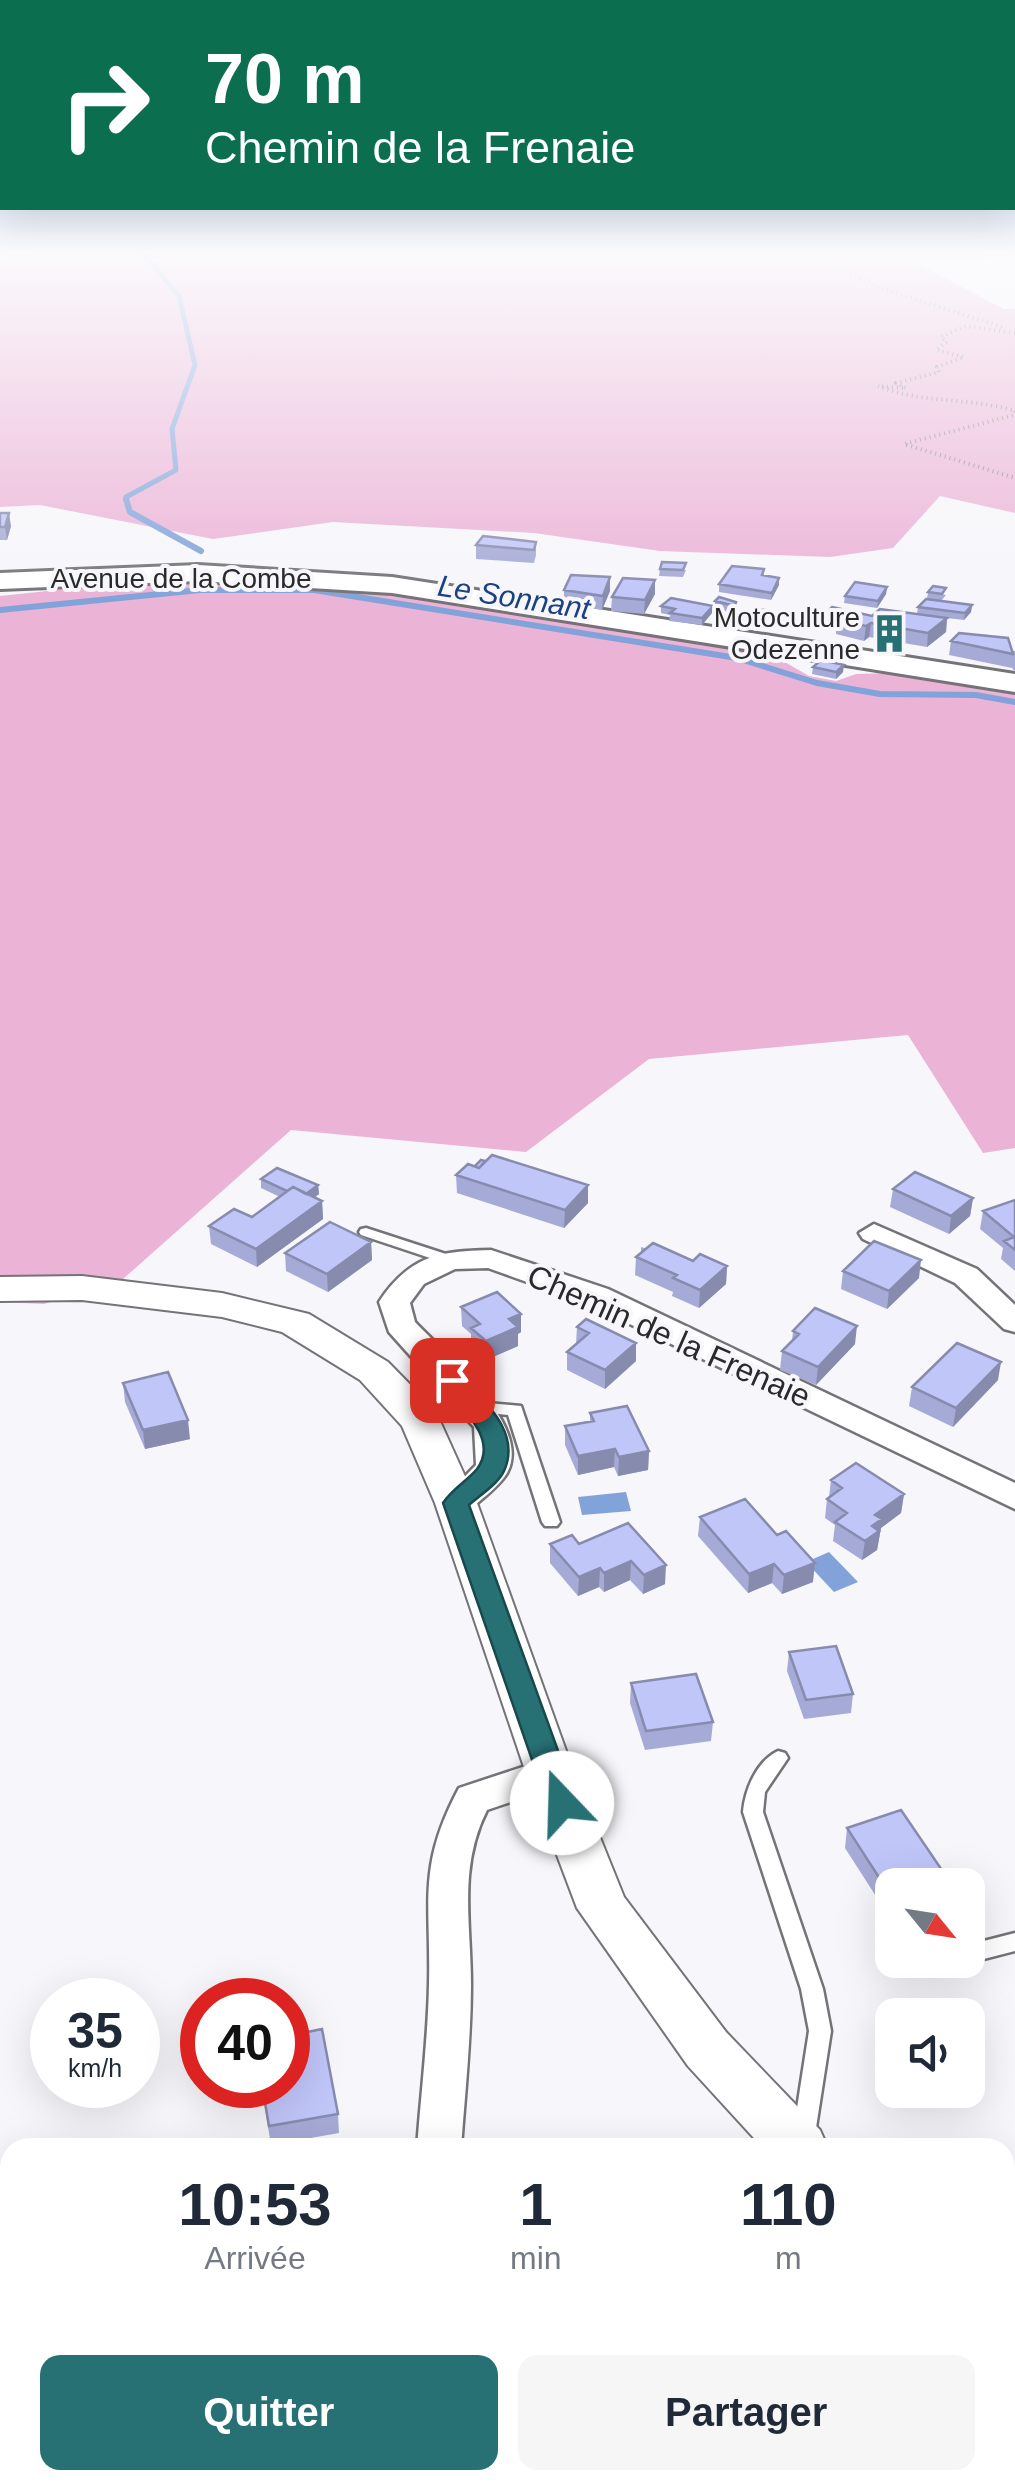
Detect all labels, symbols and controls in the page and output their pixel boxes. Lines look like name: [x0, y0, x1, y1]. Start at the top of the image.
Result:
icon: right: [40, 40, 170, 170]
text: 70 m: [205, 40, 365, 118]
text: Chemin de la Frenaie: [205, 122, 635, 173]
street label: Avenue de la Combe: [51, 563, 312, 594]
water label: Le Sonnant: [436, 569, 594, 626]
place label: Motoculture Odezenne: [714, 602, 860, 665]
building icon: Motoculture Odezenne: [869, 612, 911, 654]
street label: Chemin de la Frenaie: [522, 1257, 816, 1415]
pin: [410, 1338, 495, 1423]
icon: arrive: [425, 1353, 480, 1408]
position arrow: [510, 1751, 614, 1855]
north arrow: [875, 1868, 985, 1978]
map controls: [875, 1868, 985, 2108]
speed limit sign: 40: [180, 1978, 310, 2108]
button: sound: [875, 1998, 985, 2108]
text: 35: [67, 2003, 123, 2059]
text: km/h: [68, 2054, 122, 2082]
text: 10:53: [178, 2171, 332, 2238]
text: 1: [519, 2171, 553, 2238]
text: 110: [740, 2171, 837, 2238]
text: Arrivée: [204, 2240, 306, 2276]
text: min: [510, 2240, 562, 2276]
text: m: [775, 2240, 802, 2276]
button: Quitter: [40, 2355, 498, 2470]
button: Partager: [518, 2355, 975, 2470]

